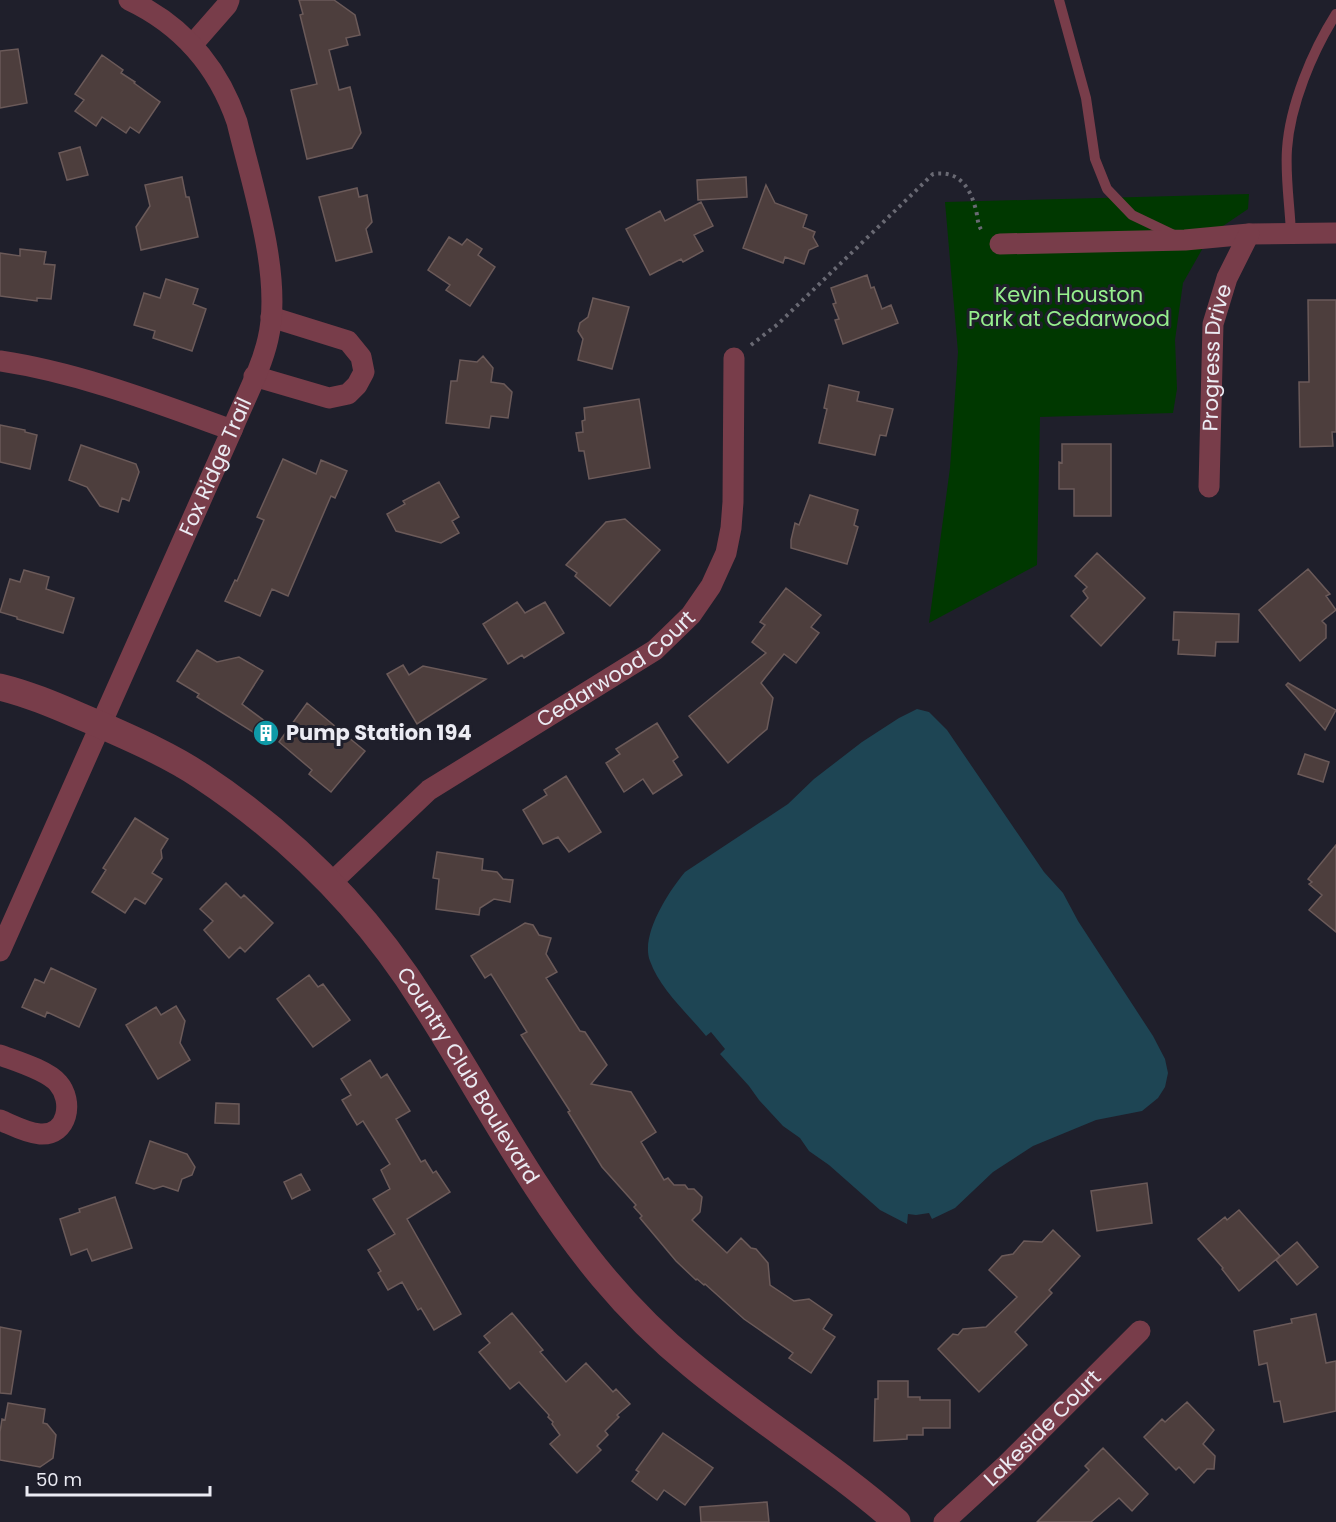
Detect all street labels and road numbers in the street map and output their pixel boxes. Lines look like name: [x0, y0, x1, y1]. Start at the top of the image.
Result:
street label: Progress Drive: [1195, 280, 1238, 432]
street label: Fox Ridge Trail: [172, 393, 258, 540]
street label: Cedarwood Court: [531, 604, 701, 734]
street label: Country Club Boulevard: [390, 961, 547, 1190]
street label: Lakeside Court: [977, 1363, 1107, 1493]

